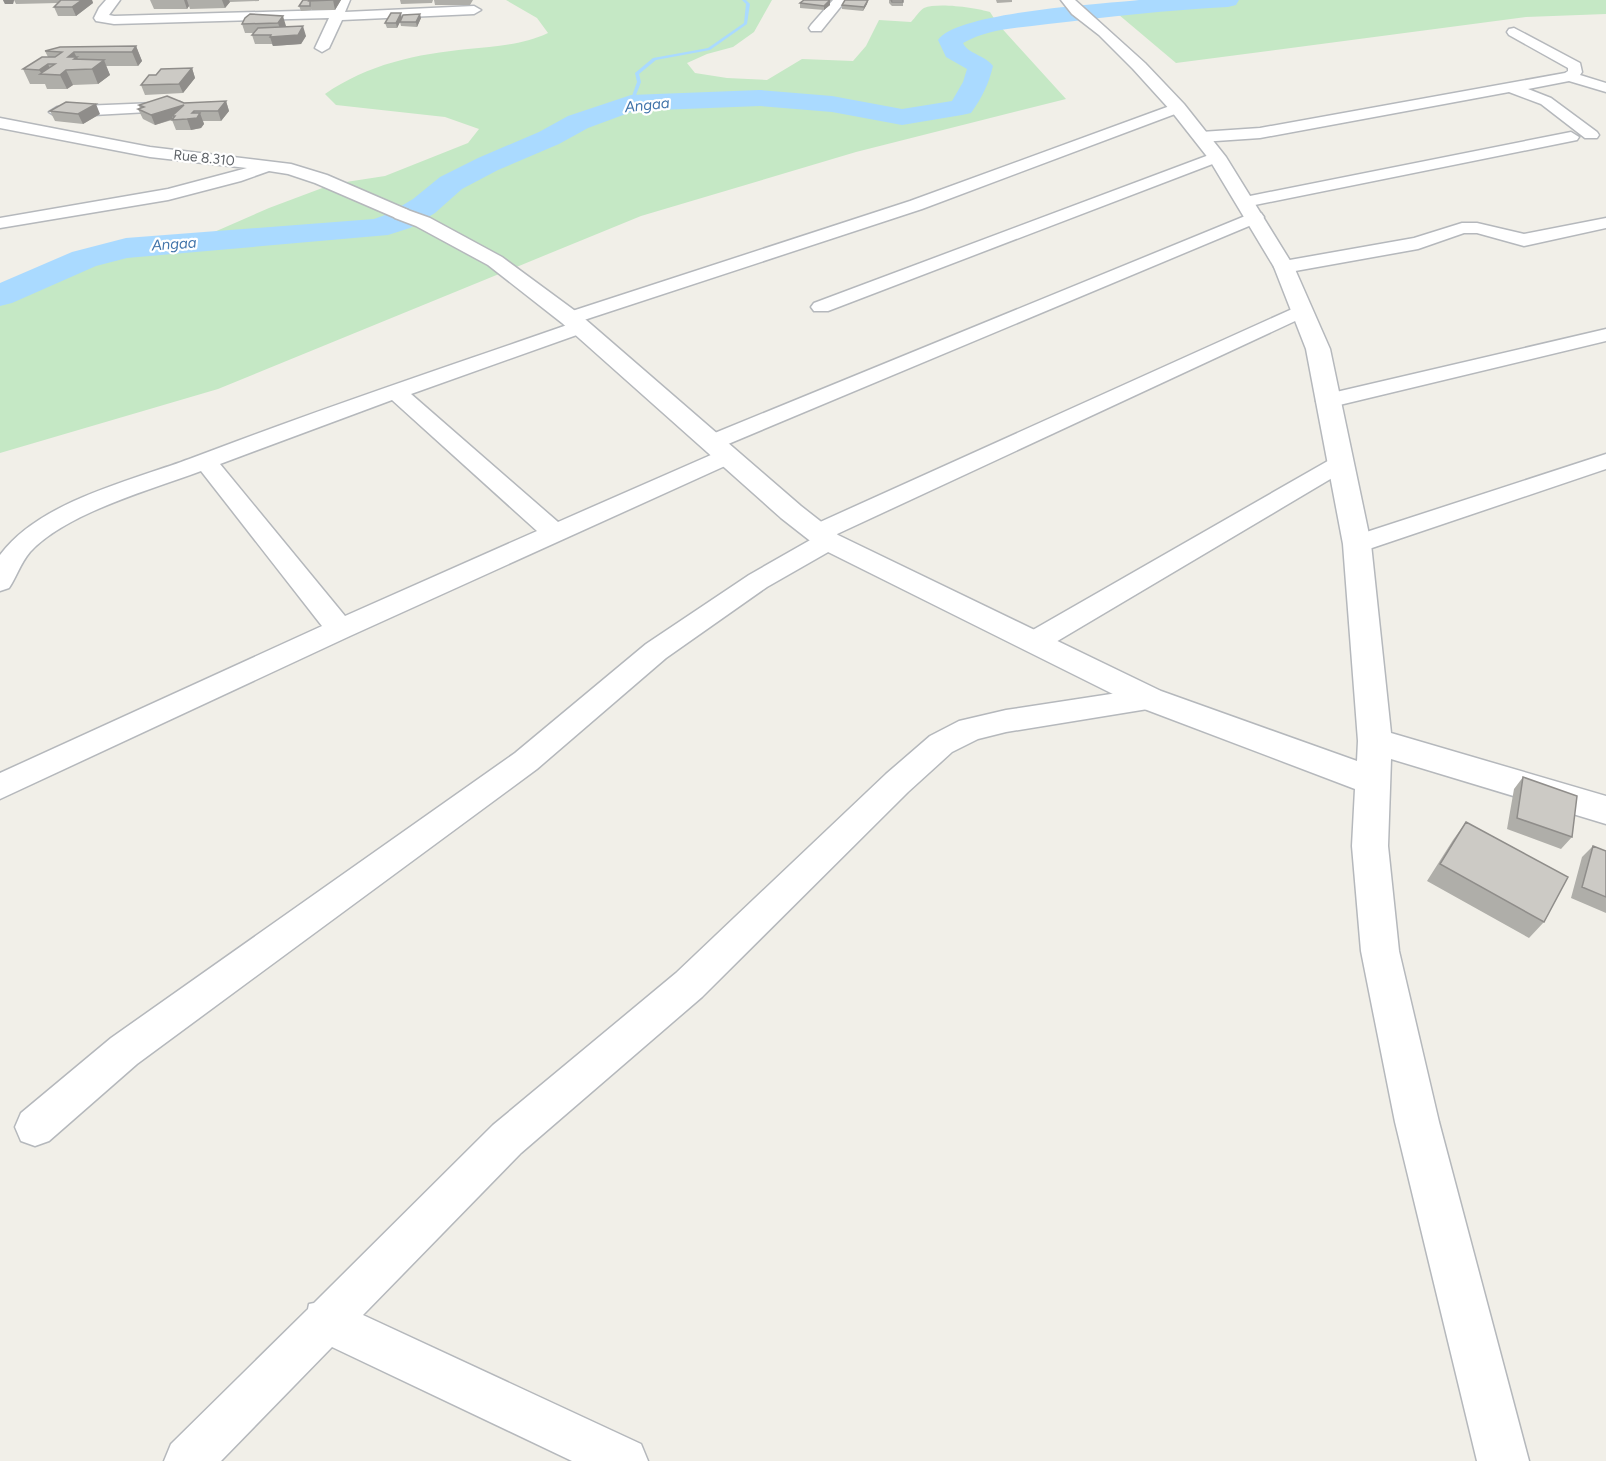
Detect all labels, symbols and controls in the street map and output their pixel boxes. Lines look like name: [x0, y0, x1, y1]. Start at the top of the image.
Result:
water label: Angaa: [623, 94, 671, 116]
street label: Rue 8.310: [172, 146, 236, 170]
water label: Angaa: [150, 233, 197, 255]

